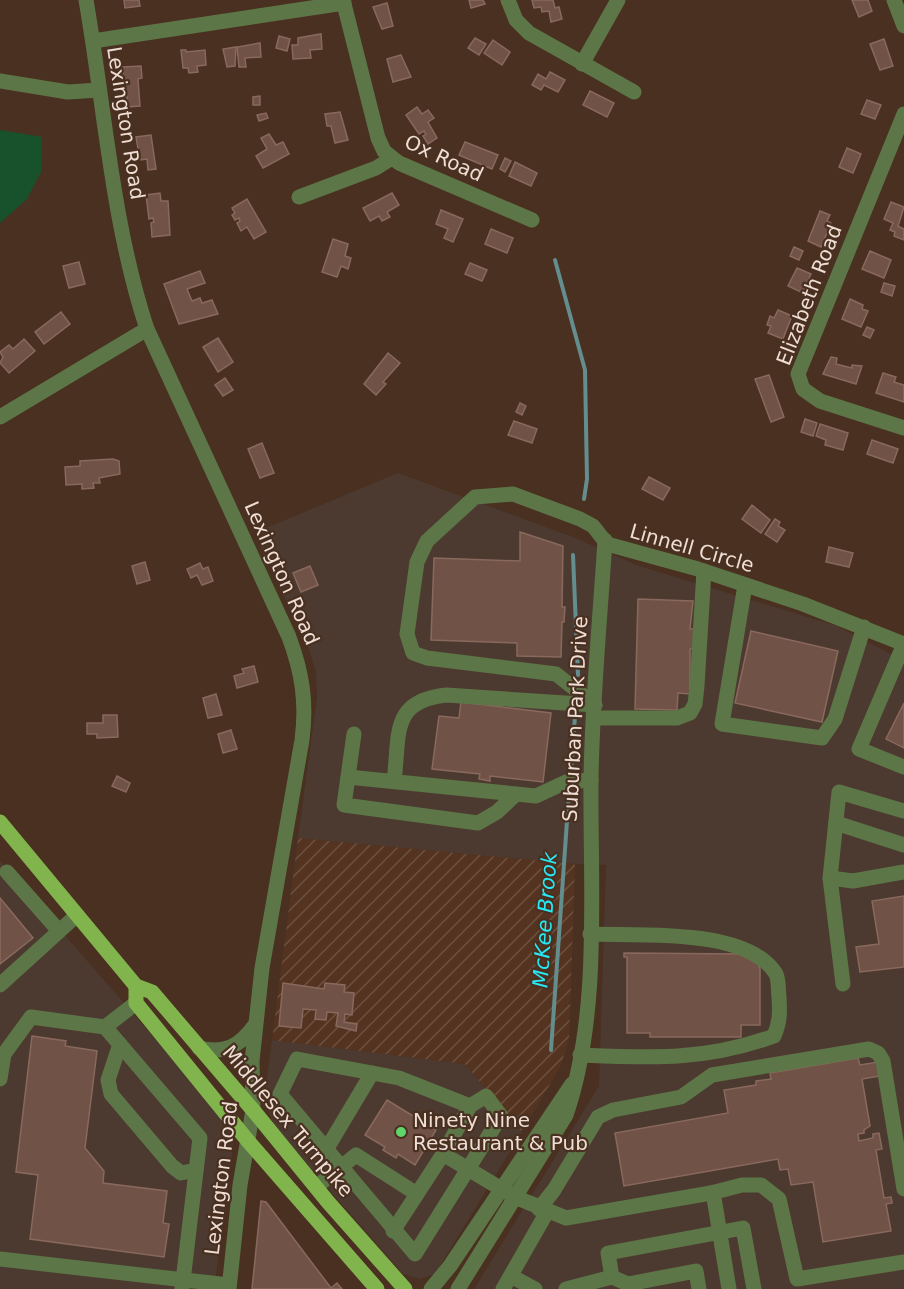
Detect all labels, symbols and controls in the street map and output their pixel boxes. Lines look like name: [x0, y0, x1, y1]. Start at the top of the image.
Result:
street label: Lexington Road: [102, 45, 150, 201]
street label: Ox Road: [401, 129, 487, 187]
street label: Elizabeth Road: [771, 221, 847, 369]
street label: Lexington Road: [240, 497, 324, 649]
street label: Linnell Circle: [627, 519, 757, 577]
street label: Suburban Park Drive: [558, 616, 592, 822]
water label: McKee Brook: [528, 850, 562, 989]
street label: Middlesex Turnpike: [218, 1040, 358, 1202]
street label: Lexington Road: [200, 1100, 242, 1256]
place label: Ninety Nine Restaurant & Pub: [413, 1108, 588, 1155]
marker: Ninety Nine Restaurant & Pub: [394, 1125, 408, 1139]

